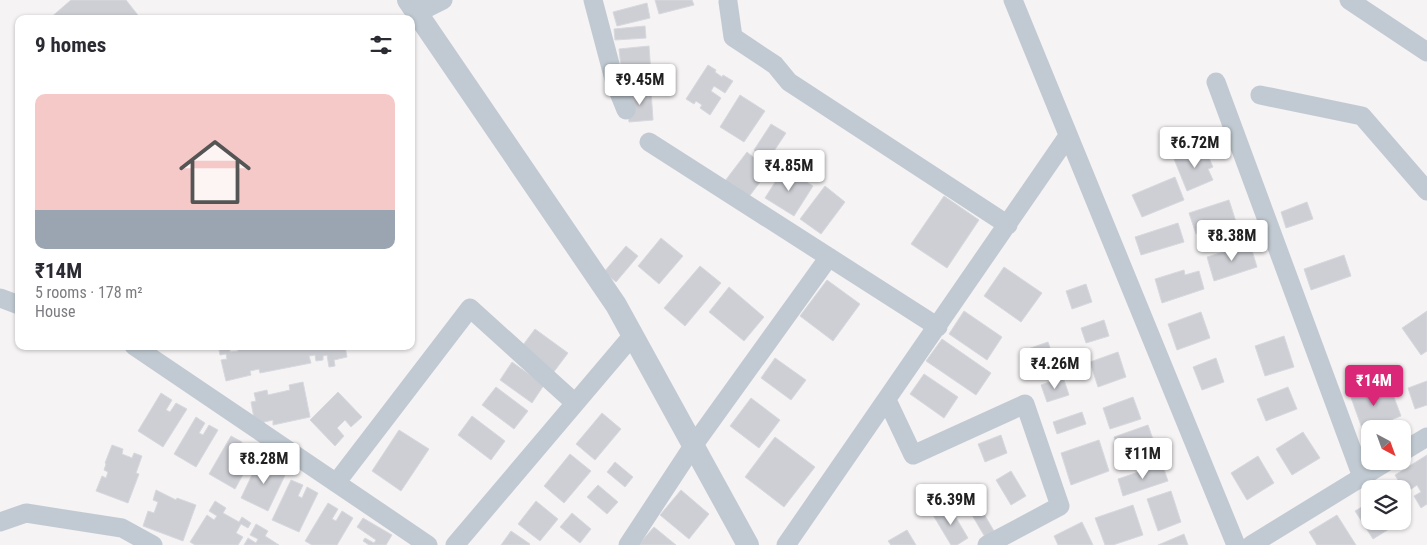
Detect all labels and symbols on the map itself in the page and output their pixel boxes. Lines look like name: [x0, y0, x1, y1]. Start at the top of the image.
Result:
pin: ₹9.45M: [599, 64, 681, 106]
pin: ₹6.72M: [1154, 126, 1236, 169]
pin: ₹4.85M: [748, 150, 830, 192]
pin: ₹8.38M: [1191, 220, 1273, 262]
pin: ₹4.26M: [1014, 348, 1096, 390]
pin: ₹14M: [1344, 364, 1404, 407]
north arrow: [1361, 420, 1411, 470]
pin: ₹11M: [1113, 438, 1173, 480]
pin: ₹8.28M: [223, 442, 305, 485]
pin: ₹6.39M: [910, 484, 992, 526]

